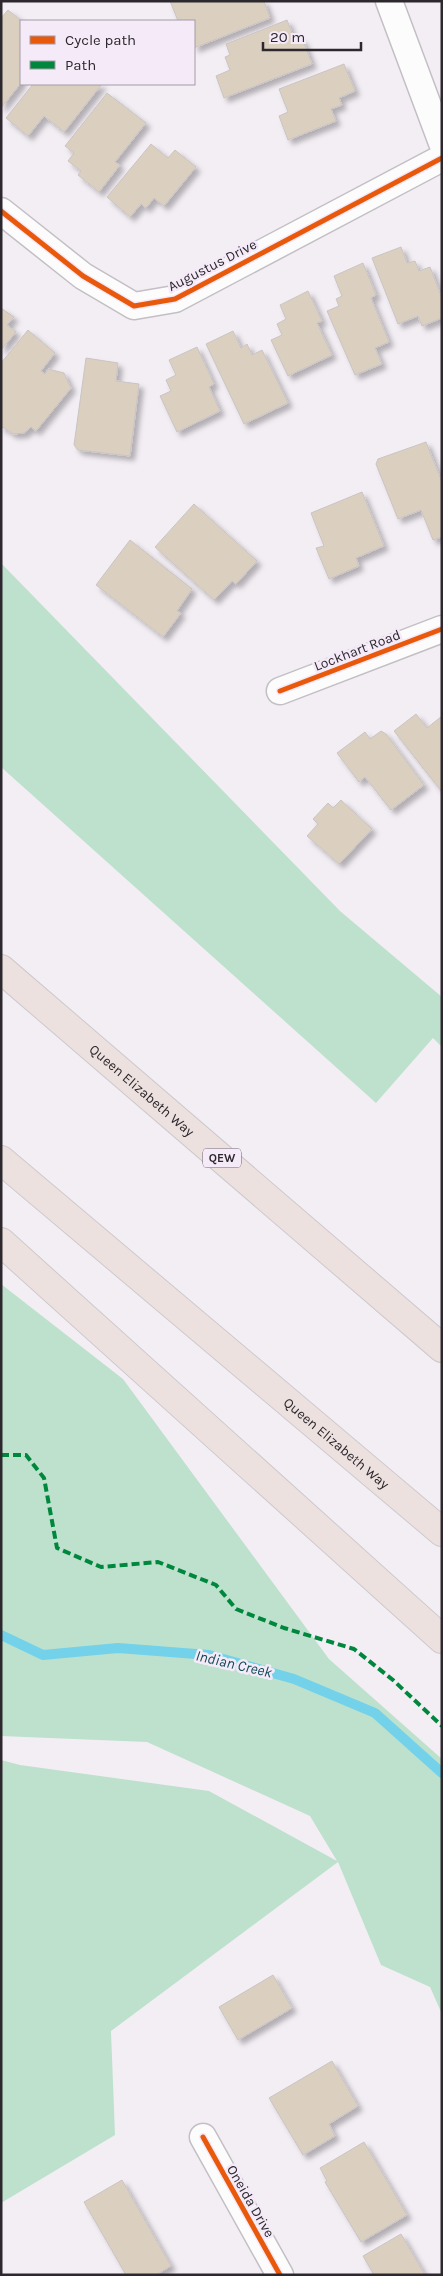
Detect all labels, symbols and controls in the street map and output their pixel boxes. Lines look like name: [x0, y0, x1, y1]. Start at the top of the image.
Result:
legend: [20, 20, 195, 85]
scale bar: [263, 20, 360, 52]
text: 20 m: [270, 28, 305, 46]
text: Cycle path: [65, 31, 136, 49]
text: Path: [65, 56, 96, 74]
street label: Augustus Drive: [165, 236, 259, 295]
street label: Lockhart Road: [311, 626, 403, 675]
street label: Queen Elizabeth Way: [86, 1041, 198, 1141]
road number: QEW: [203, 1148, 241, 1168]
street label: Queen Elizabeth Way: [280, 1394, 393, 1493]
water label: Indian Creek: [194, 1646, 274, 1682]
street label: Oneida Drive: [223, 2162, 278, 2241]

